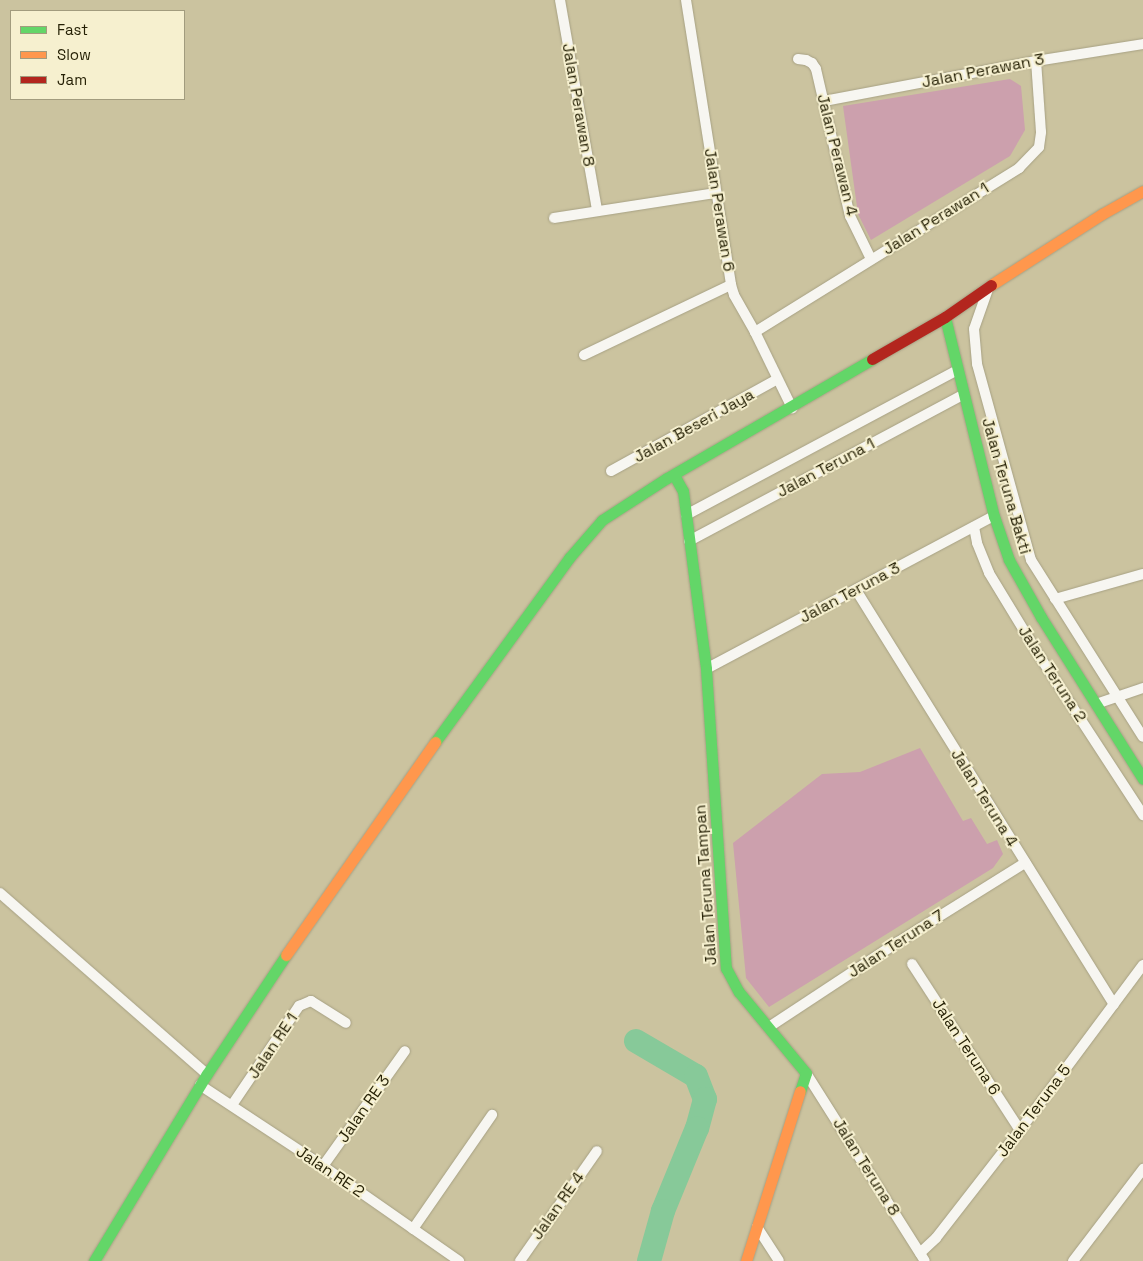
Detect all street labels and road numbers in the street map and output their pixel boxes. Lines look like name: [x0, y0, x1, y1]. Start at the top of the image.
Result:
street label: Jalan Perawan 8: [558, 42, 598, 168]
street label: Jalan Perawan 3: [920, 50, 1046, 92]
street label: Jalan Perawan 4: [813, 92, 861, 218]
street label: Jalan Perawan 6: [700, 147, 738, 273]
street label: Jalan Perawan 1: [879, 179, 993, 259]
street label: Jalan Beseri Jaya: [631, 385, 757, 467]
street label: Jalan Teruna Bakti: [977, 415, 1035, 557]
street label: Jalan Teruna 1: [774, 434, 878, 502]
street label: Jalan Teruna 3: [796, 558, 904, 628]
street label: Jalan Teruna 2: [1014, 622, 1090, 726]
street label: Jalan Teruna 4: [946, 746, 1022, 850]
street label: Jalan Teruna Tampan: [691, 804, 721, 966]
street label: Jalan Teruna 7: [844, 906, 948, 982]
street label: Jalan Teruna 6: [928, 995, 1004, 1099]
street label: Jalan RE 1: [244, 1009, 302, 1083]
street label: Jalan Teruna 5: [993, 1061, 1075, 1161]
street label: Jalan RE 3: [334, 1071, 394, 1147]
street label: Jalan Teruna 8: [828, 1115, 904, 1219]
street label: Jalan RE 2: [292, 1142, 368, 1202]
street label: Jalan RE 4: [528, 1168, 588, 1244]

